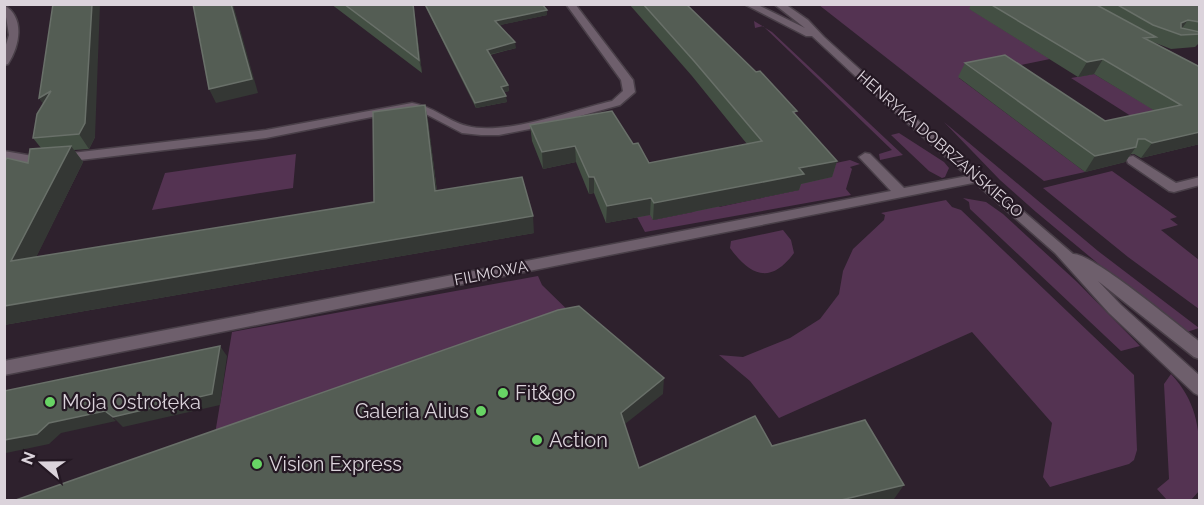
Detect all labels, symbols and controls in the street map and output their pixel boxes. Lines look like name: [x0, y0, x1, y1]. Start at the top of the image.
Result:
street label: HENRYKA DOBRZAŃSKIEGO: [853, 66, 1028, 221]
street label: FILMOWA: [452, 256, 530, 289]
place label: Fit&go: [515, 381, 576, 405]
marker: Fit&go: [496, 386, 510, 400]
place label: Moja Ostrołęka: [62, 390, 201, 414]
marker: Moja Ostrołęka: [43, 395, 57, 409]
place label: Galeria Alius: [355, 399, 469, 423]
marker: Galeria Alius: [474, 404, 488, 418]
place label: Action: [549, 428, 608, 452]
north arrow: [12, 433, 72, 493]
marker: Action: [530, 433, 544, 447]
text: N: [17, 449, 39, 467]
place label: Vision Express: [269, 452, 402, 476]
marker: Vision Express: [250, 457, 264, 471]

